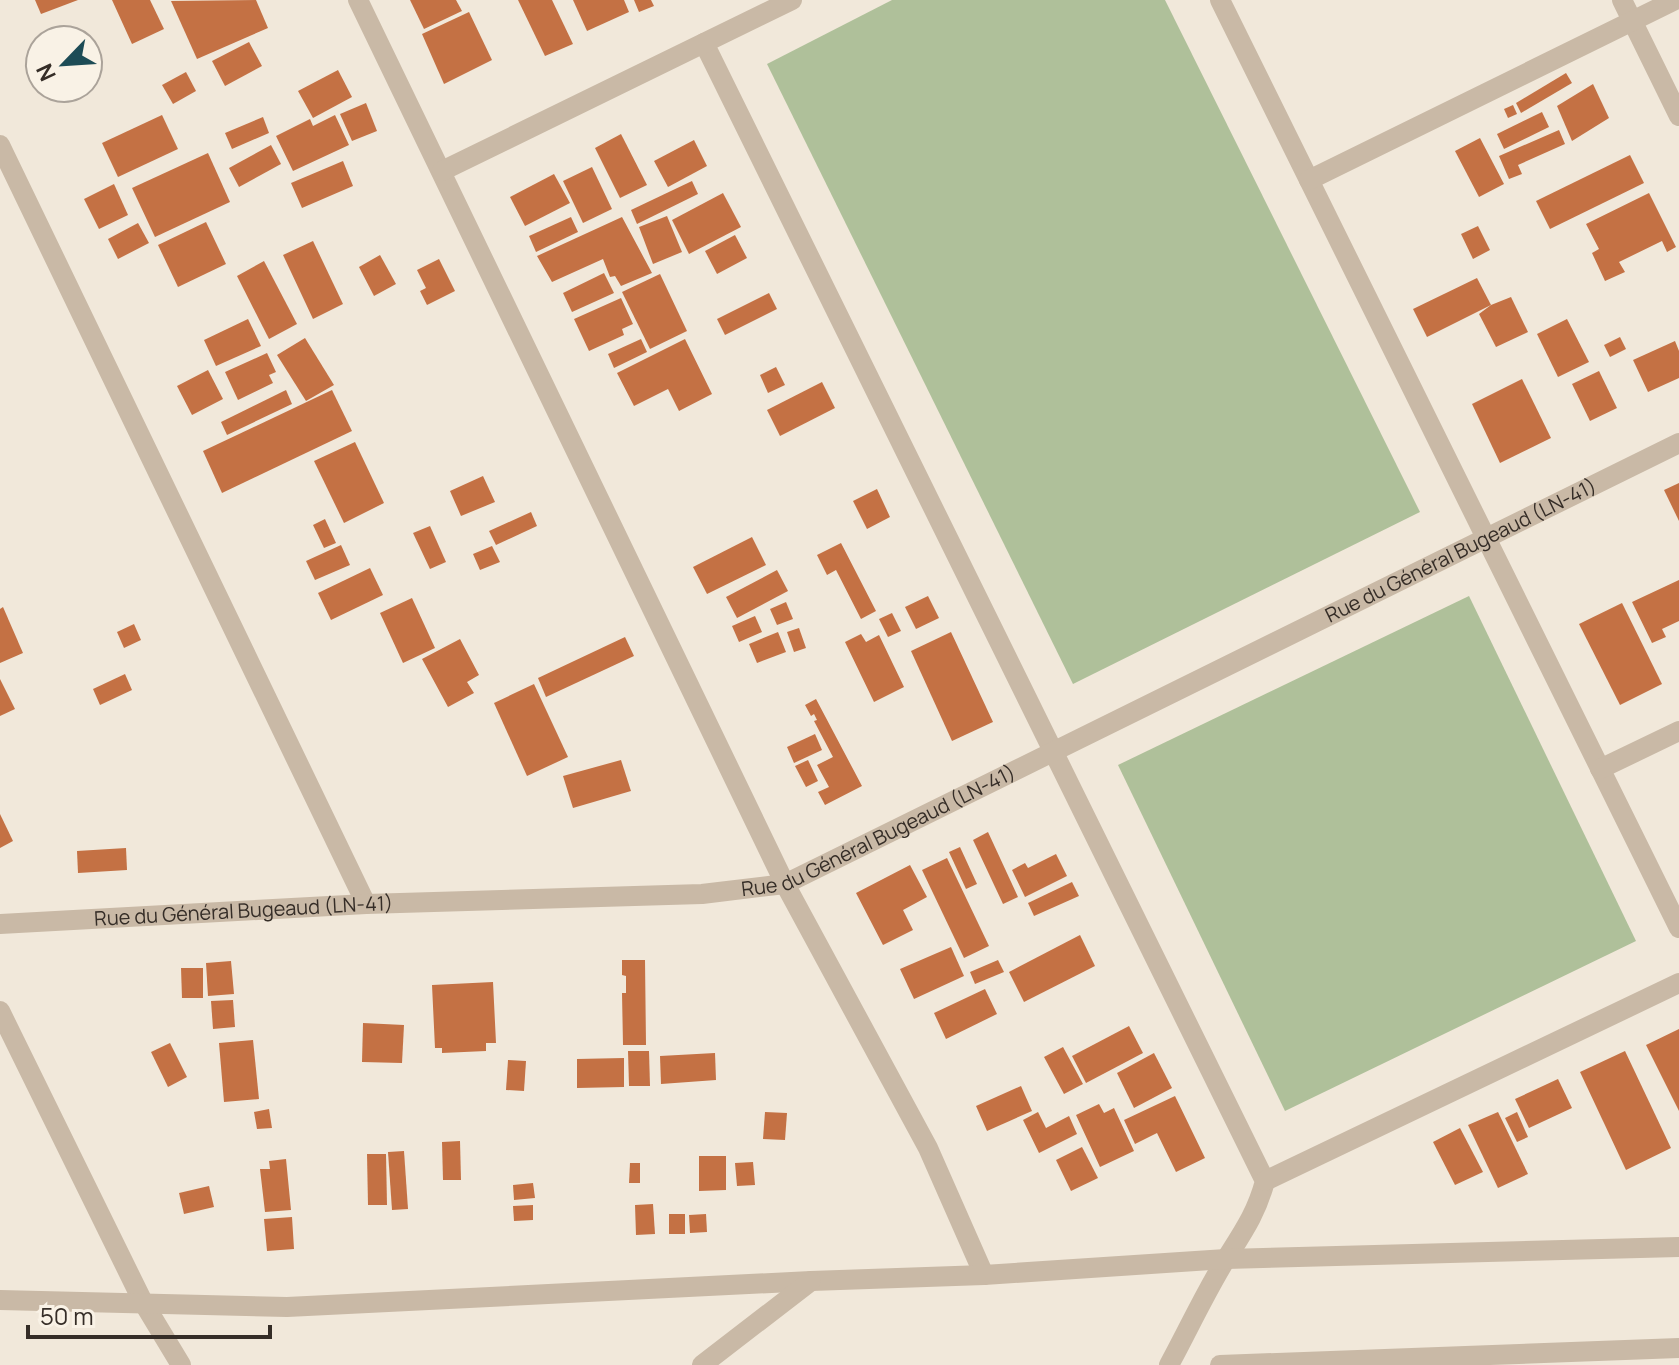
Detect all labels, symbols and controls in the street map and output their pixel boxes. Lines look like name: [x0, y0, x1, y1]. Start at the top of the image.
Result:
north arrow: [24, 24, 104, 104]
text: N: [29, 59, 63, 86]
street label: Rue du Général Bugeaud (LN-41): [1321, 472, 1601, 628]
street label: Rue du Général Bugeaud (LN-41): [740, 758, 1020, 902]
street label: Rue du Général Bugeaud (LN-41): [93, 889, 393, 932]
scale bar: [28, 1289, 270, 1339]
text: 50 m: [40, 1299, 94, 1332]

